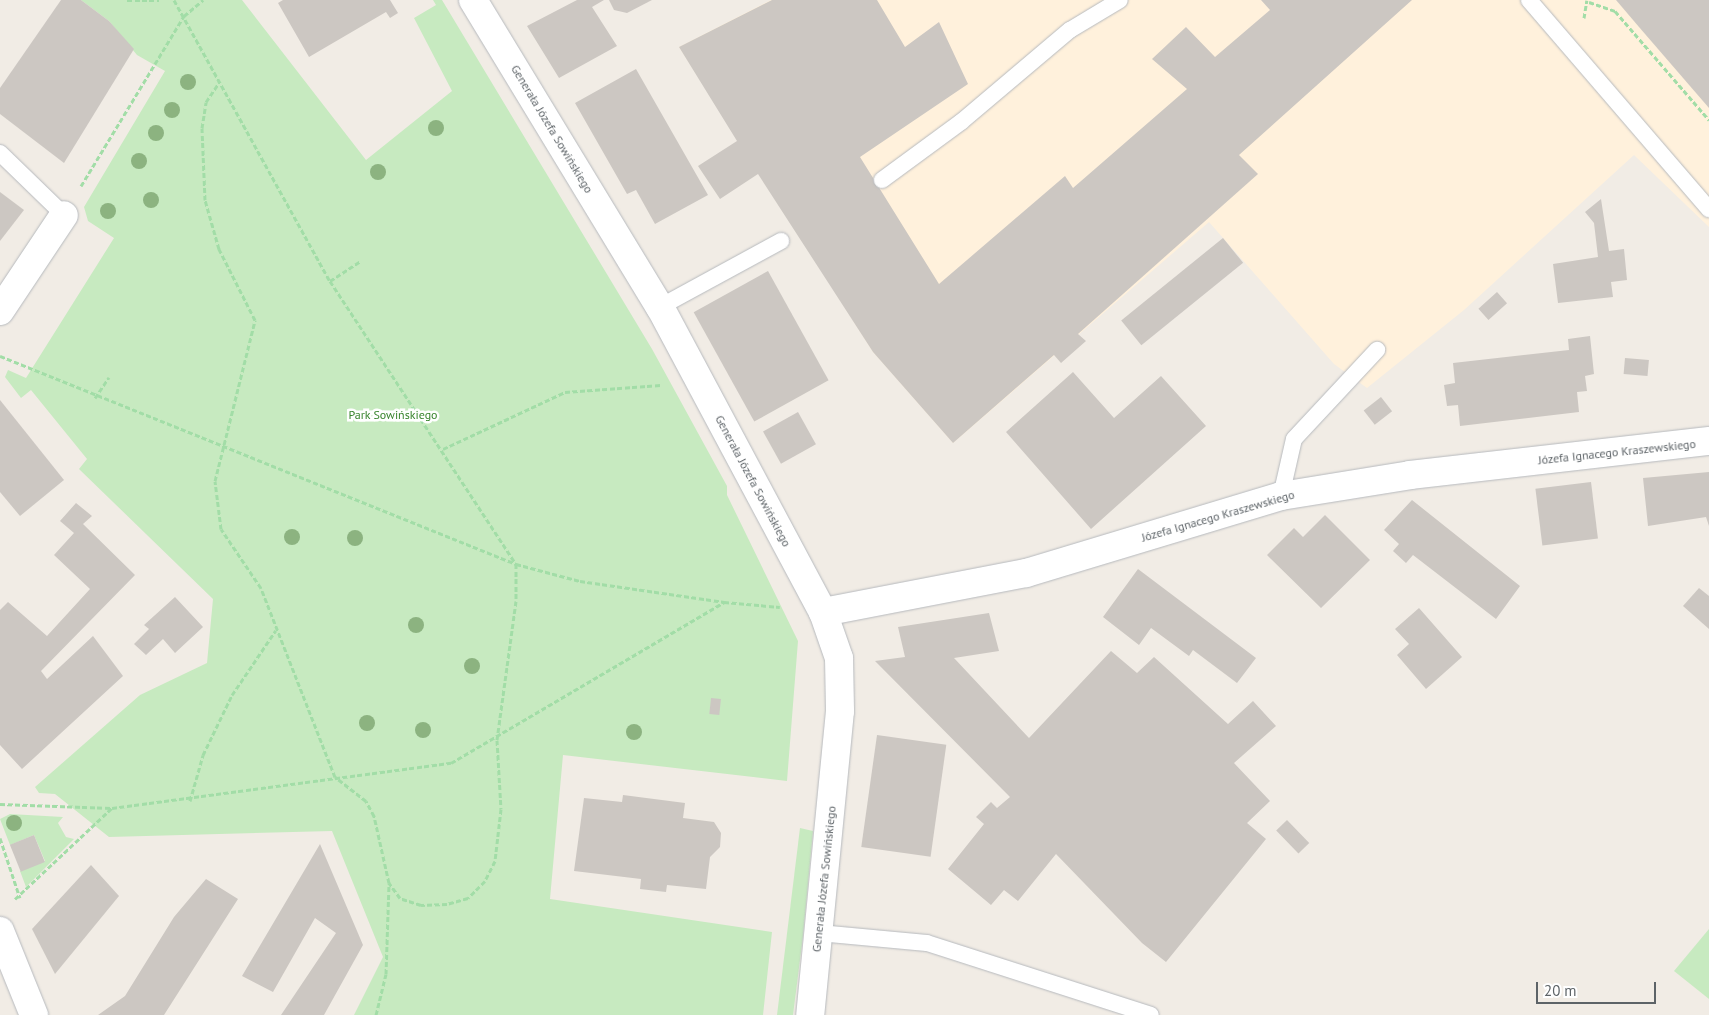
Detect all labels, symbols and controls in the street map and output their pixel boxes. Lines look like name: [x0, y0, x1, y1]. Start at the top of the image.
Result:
street label: Generała Józefa Sowińskiego: [508, 62, 596, 196]
park label: Park Sowińskiego: [348, 408, 438, 422]
street label: Generała Józefa Sowińskiego: [712, 413, 794, 549]
street label: Józefa Ignacego Kraszewskiego: [1537, 437, 1697, 467]
street label: Józefa Ignacego Kraszewskiego: [1140, 487, 1296, 545]
street label: Generała Józefa Sowińskiego: [809, 805, 839, 953]
scale bar: [1539, 972, 1659, 1004]
text: 20 m: [1544, 981, 1577, 1000]

